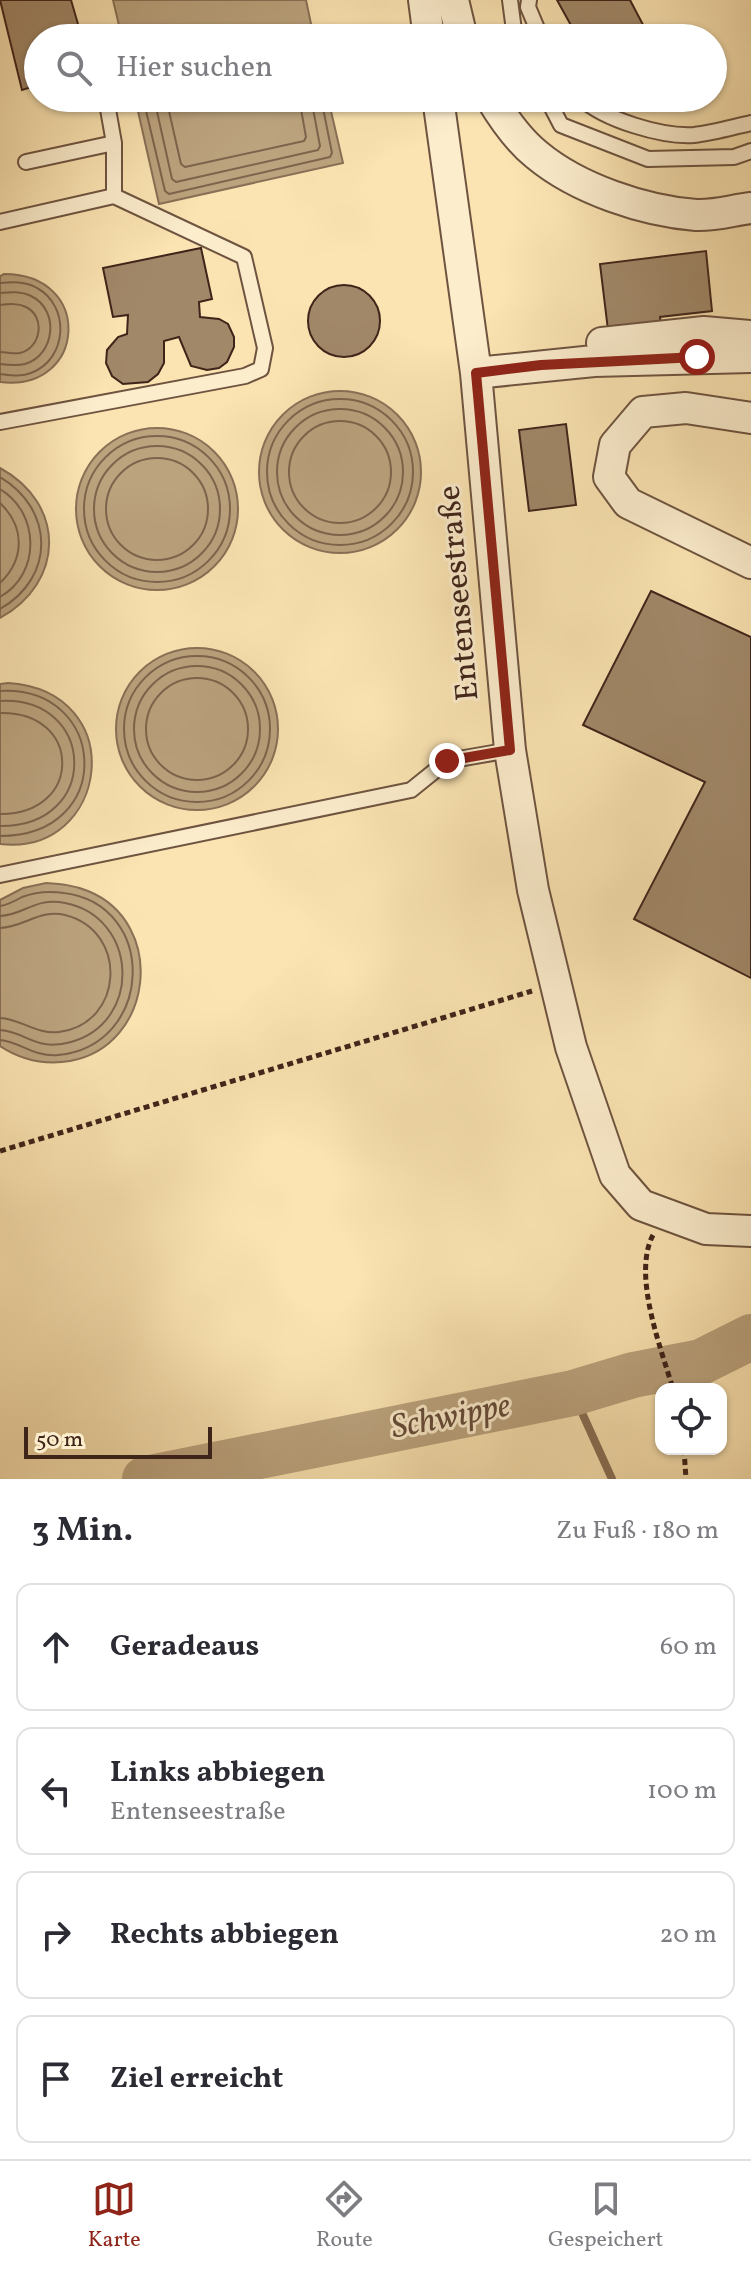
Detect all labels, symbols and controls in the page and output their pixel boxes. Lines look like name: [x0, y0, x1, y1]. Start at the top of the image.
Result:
search box: [24, 24, 727, 112]
icon: search: [52, 46, 96, 90]
text: Hier suchen: [116, 47, 273, 89]
route start: [679, 339, 715, 375]
street label: Entenseestraße: [429, 483, 491, 703]
route end: [429, 743, 465, 779]
water label: Schwippe: [388, 1383, 515, 1453]
map controls: [655, 1383, 727, 1455]
button: locate: [655, 1383, 727, 1455]
scale bar: [24, 1423, 212, 1459]
text: 50 m: [36, 1425, 83, 1456]
text: 3 Min.: [32, 1508, 133, 1555]
text: Zu Fuß · 180 m: [556, 1513, 719, 1549]
icon: ahead: [34, 1625, 78, 1669]
text: Geradeaus: [110, 1626, 259, 1668]
text: 60 m: [660, 1629, 717, 1665]
text: Links abbiegen: [110, 1752, 326, 1794]
icon: left: [34, 1769, 78, 1813]
text: 100 m: [647, 1773, 717, 1809]
text: Entenseestraße: [110, 1794, 286, 1830]
icon: right: [34, 1913, 78, 1957]
text: Rechts abbiegen: [110, 1914, 339, 1956]
text: 20 m: [659, 1917, 717, 1953]
icon: arrive: [34, 2057, 78, 2101]
text: Ziel erreicht: [110, 2058, 283, 2100]
tab: Karte: [88, 2177, 141, 2256]
tab: Route: [316, 2177, 373, 2256]
tab: Gespeichert: [548, 2177, 663, 2256]

